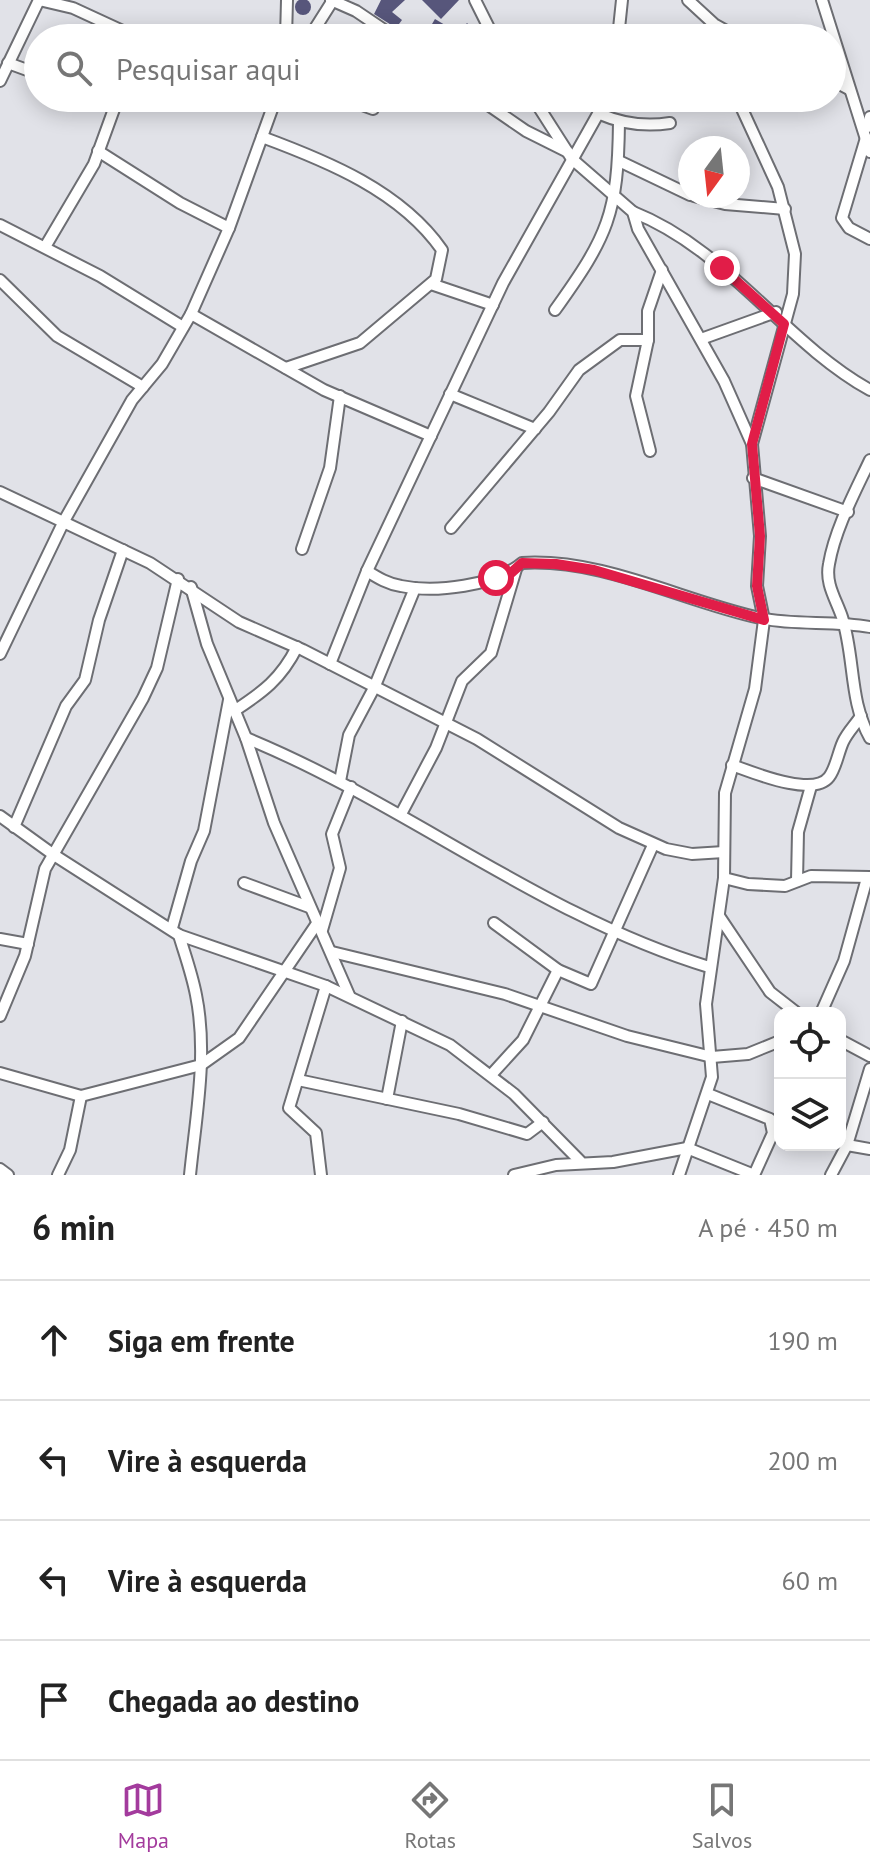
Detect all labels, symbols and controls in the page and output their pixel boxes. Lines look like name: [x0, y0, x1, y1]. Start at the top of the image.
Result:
search box: [24, 24, 846, 112]
icon: search: [52, 46, 96, 90]
text: Pesquisar aqui: [116, 49, 301, 88]
north arrow: [678, 136, 750, 208]
route end: [704, 250, 740, 286]
route start: [478, 560, 514, 596]
map controls: [774, 1007, 846, 1151]
button: locate: [774, 1007, 846, 1079]
button: layers: [774, 1079, 846, 1151]
text: 6 min: [32, 1205, 115, 1249]
text: A pé · 450 m: [698, 1211, 838, 1244]
icon: ahead: [32, 1318, 76, 1362]
text: Siga em frente: [108, 1321, 295, 1360]
text: 190 m: [767, 1324, 838, 1357]
icon: left: [32, 1438, 76, 1482]
text: Vire à esquerda: [108, 1441, 307, 1480]
text: 200 m: [767, 1444, 838, 1477]
icon: left: [32, 1558, 76, 1602]
text: Vire à esquerda: [108, 1561, 307, 1600]
text: 60 m: [782, 1564, 838, 1597]
icon: arrive: [32, 1678, 76, 1722]
text: Chegada ao destino: [108, 1681, 359, 1720]
tab: Mapa: [118, 1778, 169, 1854]
tab: Rotas: [405, 1778, 456, 1854]
tab: Salvos: [692, 1778, 752, 1854]

